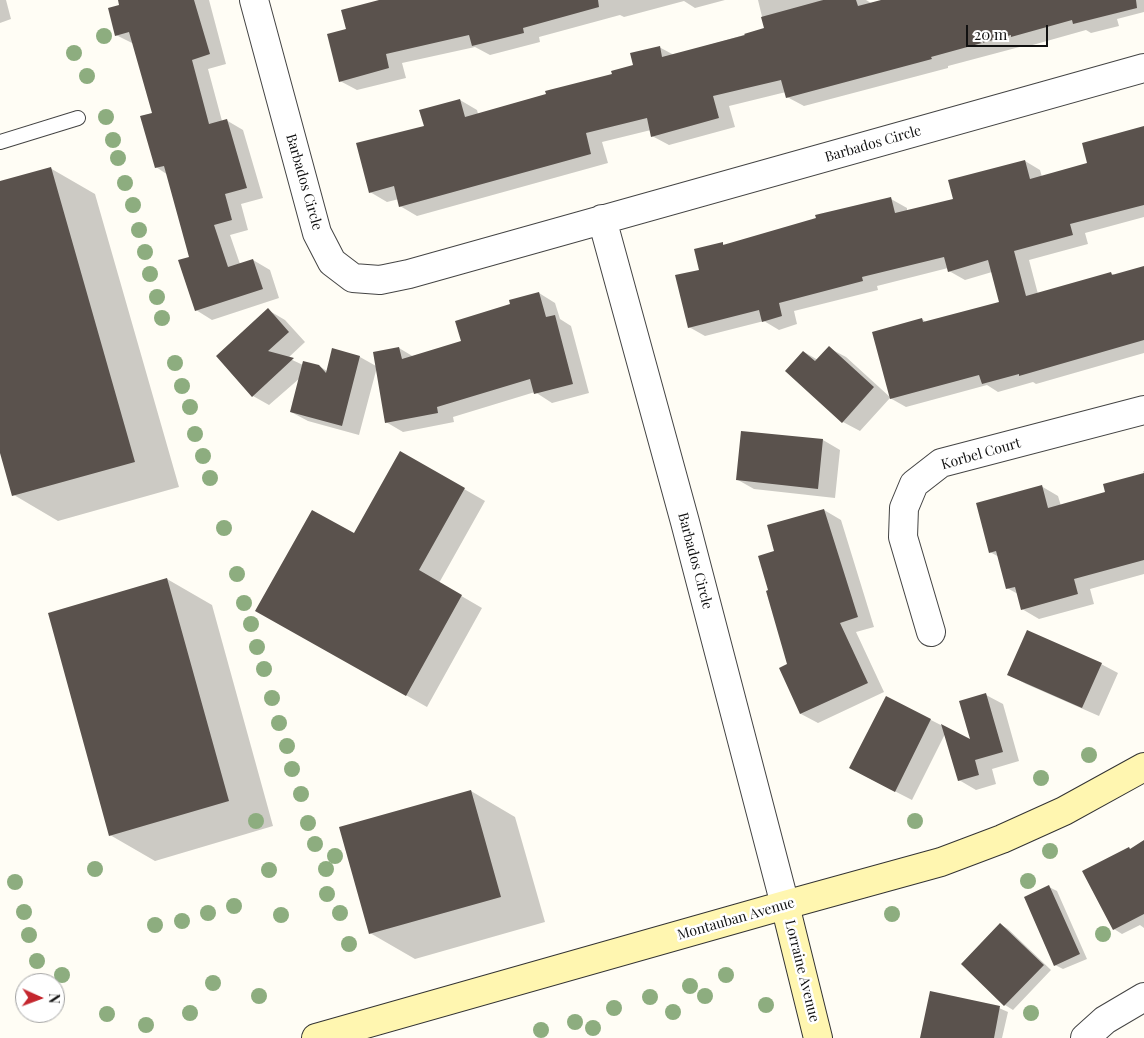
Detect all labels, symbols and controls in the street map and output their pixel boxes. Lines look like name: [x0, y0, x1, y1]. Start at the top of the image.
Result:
scale bar: [969, 15, 1052, 47]
text: 20 m: [974, 24, 1007, 44]
street label: Barbados Circle: [823, 122, 923, 166]
street label: Barbados Circle: [282, 132, 326, 232]
street label: Korbel Court: [939, 435, 1023, 473]
street label: Barbados Circle: [674, 511, 716, 611]
street label: Montauban Avenue: [676, 894, 796, 944]
street label: Lorraine Avenue: [781, 918, 823, 1024]
north arrow: [15, 973, 65, 1023]
text: N: [45, 993, 64, 1004]

